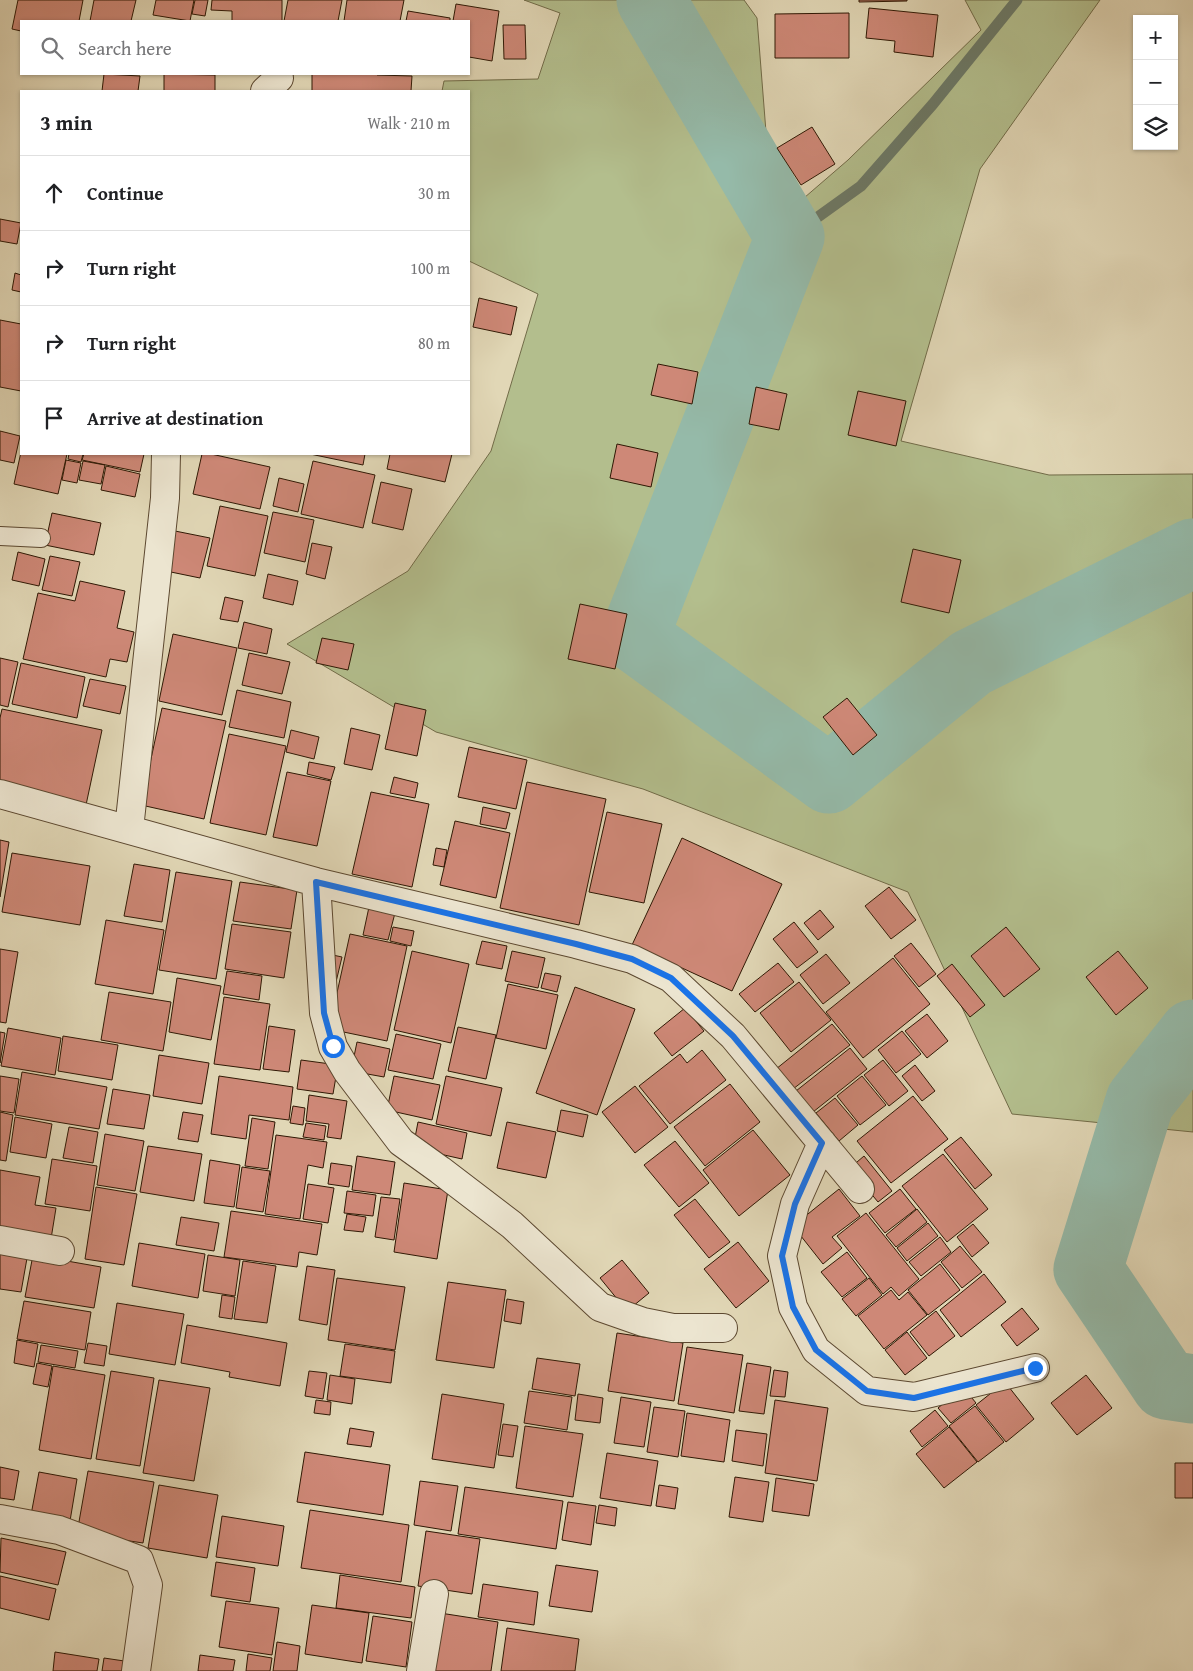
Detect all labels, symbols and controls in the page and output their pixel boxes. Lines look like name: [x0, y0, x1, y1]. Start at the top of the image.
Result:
map controls: [1133, 15, 1178, 150]
button: +: [1133, 15, 1178, 60]
search box: [20, 20, 470, 75]
icon: search: [38, 34, 66, 62]
text: Search here: [78, 34, 172, 62]
button: −: [1133, 60, 1178, 105]
button: layers: [1133, 105, 1178, 150]
text: 3 min: [40, 107, 92, 138]
text: Walk · 210 m: [367, 111, 450, 135]
icon: ahead: [40, 179, 68, 207]
text: Continue: [87, 179, 164, 207]
text: 30 m: [418, 181, 450, 205]
icon: right: [40, 254, 68, 282]
text: Turn right: [87, 254, 176, 282]
text: 100 m: [410, 256, 450, 280]
icon: right: [40, 329, 68, 357]
text: Turn right: [87, 329, 176, 357]
text: 80 m: [418, 331, 450, 355]
icon: arrive: [40, 404, 68, 432]
text: Arrive at destination: [87, 404, 263, 432]
route start: [322, 1035, 345, 1058]
route end: [1024, 1357, 1047, 1380]

